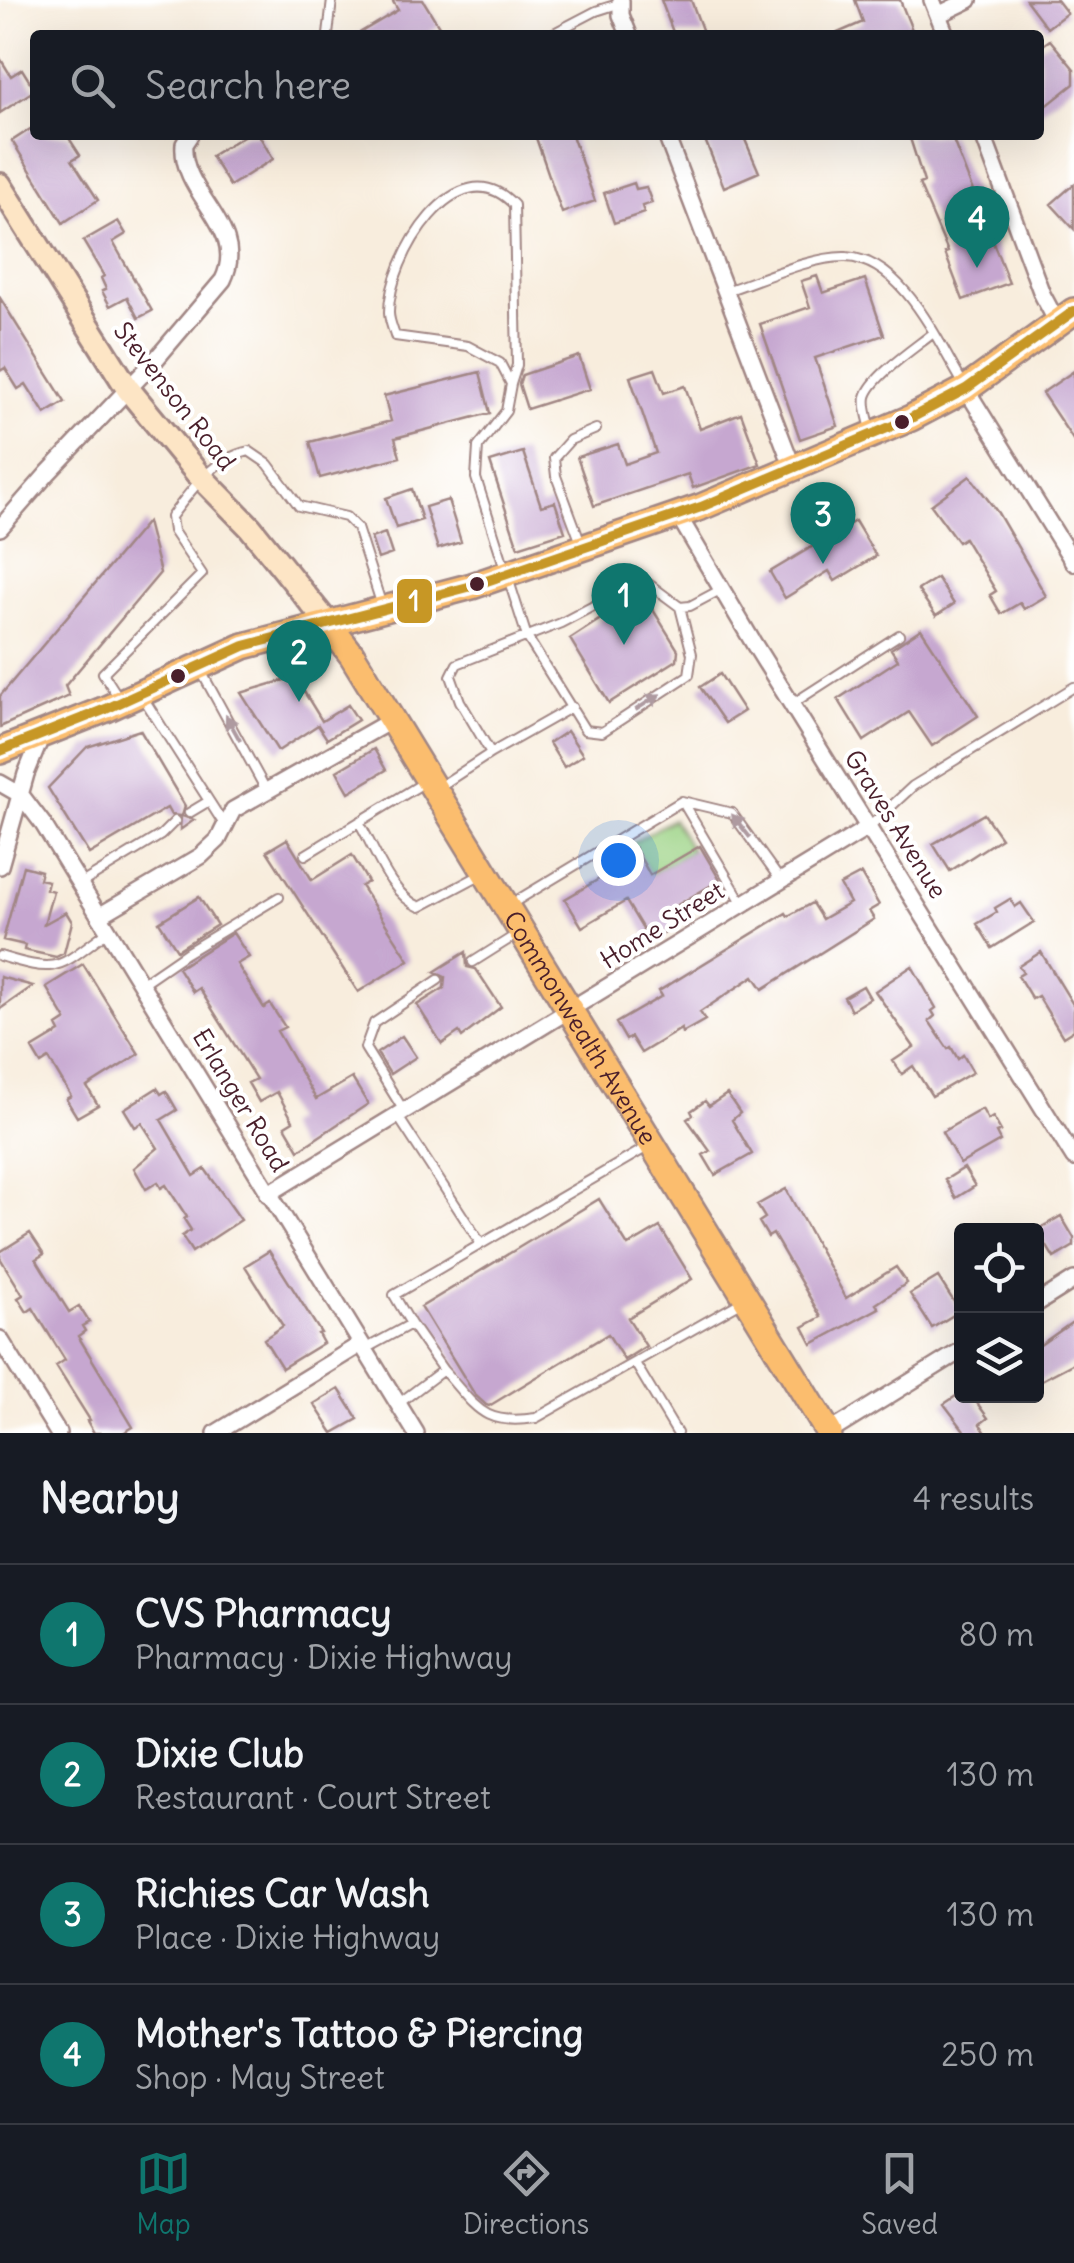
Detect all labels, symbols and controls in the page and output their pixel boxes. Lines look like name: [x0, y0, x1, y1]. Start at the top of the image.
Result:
search box: [30, 30, 1044, 140]
icon: search: [65, 58, 120, 113]
text: Search here: [145, 62, 351, 109]
pin: 4: [944, 186, 1010, 268]
street label: Stevenson Road: [107, 315, 243, 477]
unlabelled marker: [892, 412, 912, 432]
pin: 3: [790, 482, 856, 564]
pin: 1: [592, 562, 656, 645]
unlabelled marker: [467, 574, 487, 594]
line badge: 1: [395, 577, 434, 625]
text: 1: [408, 583, 420, 619]
pin: 2: [266, 620, 332, 702]
unlabelled marker: [168, 666, 188, 686]
one-way arrow: [634, 694, 661, 712]
one-way arrow: [224, 714, 242, 742]
street label: Graves Avenue: [838, 744, 954, 904]
one-way arrow: [731, 814, 752, 840]
your location: [593, 835, 644, 886]
street label: Home Street: [594, 874, 730, 976]
street label: Commonwealth Avenue: [497, 905, 664, 1150]
street label: Erlanger Road: [186, 1023, 296, 1177]
map controls: [954, 1223, 1044, 1403]
button: locate: [954, 1223, 1044, 1313]
button: layers: [954, 1313, 1044, 1403]
text: Nearby: [40, 1472, 179, 1524]
text: 4 results: [913, 1478, 1034, 1519]
text: CVS Pharmacy: [135, 1590, 392, 1637]
text: 1: [66, 1614, 79, 1655]
text: 80 m: [959, 1614, 1034, 1655]
text: Pharmacy · Dixie Highway: [135, 1637, 512, 1678]
text: Dixie Club: [135, 1730, 304, 1777]
text: 2: [64, 1754, 81, 1795]
text: 130 m: [946, 1754, 1034, 1795]
text: Restaurant · Court Street: [135, 1777, 491, 1818]
text: Richies Car Wash: [135, 1870, 429, 1917]
text: 3: [63, 1894, 82, 1935]
text: 130 m: [946, 1894, 1034, 1935]
text: Place · Dixie Highway: [135, 1917, 440, 1958]
text: Mother's Tattoo & Piercing: [135, 2010, 584, 2057]
text: 4: [63, 2034, 82, 2075]
text: 250 m: [941, 2034, 1034, 2075]
text: Shop · May Street: [135, 2057, 385, 2098]
tab: Map: [136, 2146, 191, 2242]
tab: Directions: [463, 2146, 589, 2242]
tab: Saved: [861, 2146, 938, 2242]

